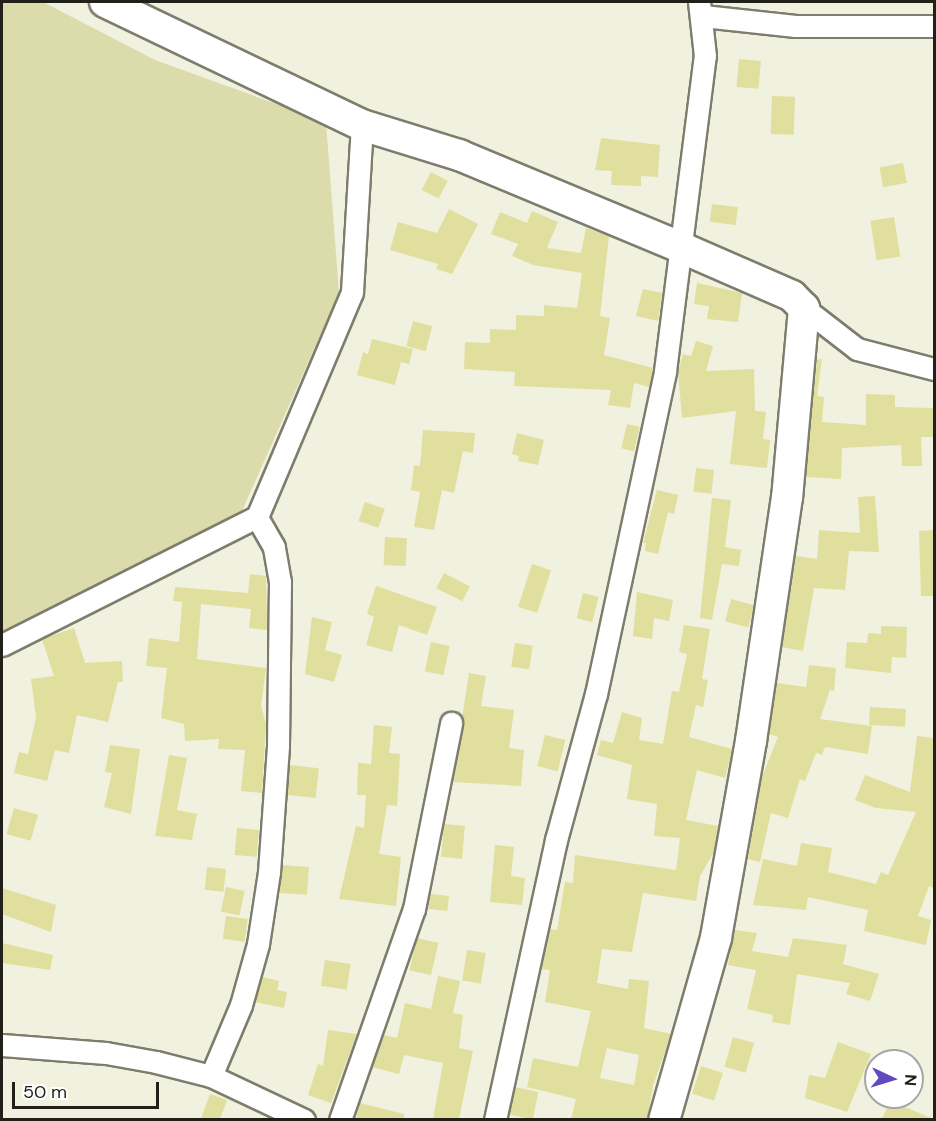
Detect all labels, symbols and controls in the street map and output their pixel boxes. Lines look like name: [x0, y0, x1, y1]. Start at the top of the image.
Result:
north arrow: [864, 1049, 924, 1109]
scale bar: [15, 1070, 162, 1108]
text: N: [900, 1074, 921, 1087]
text: 50 m: [23, 1080, 67, 1104]

